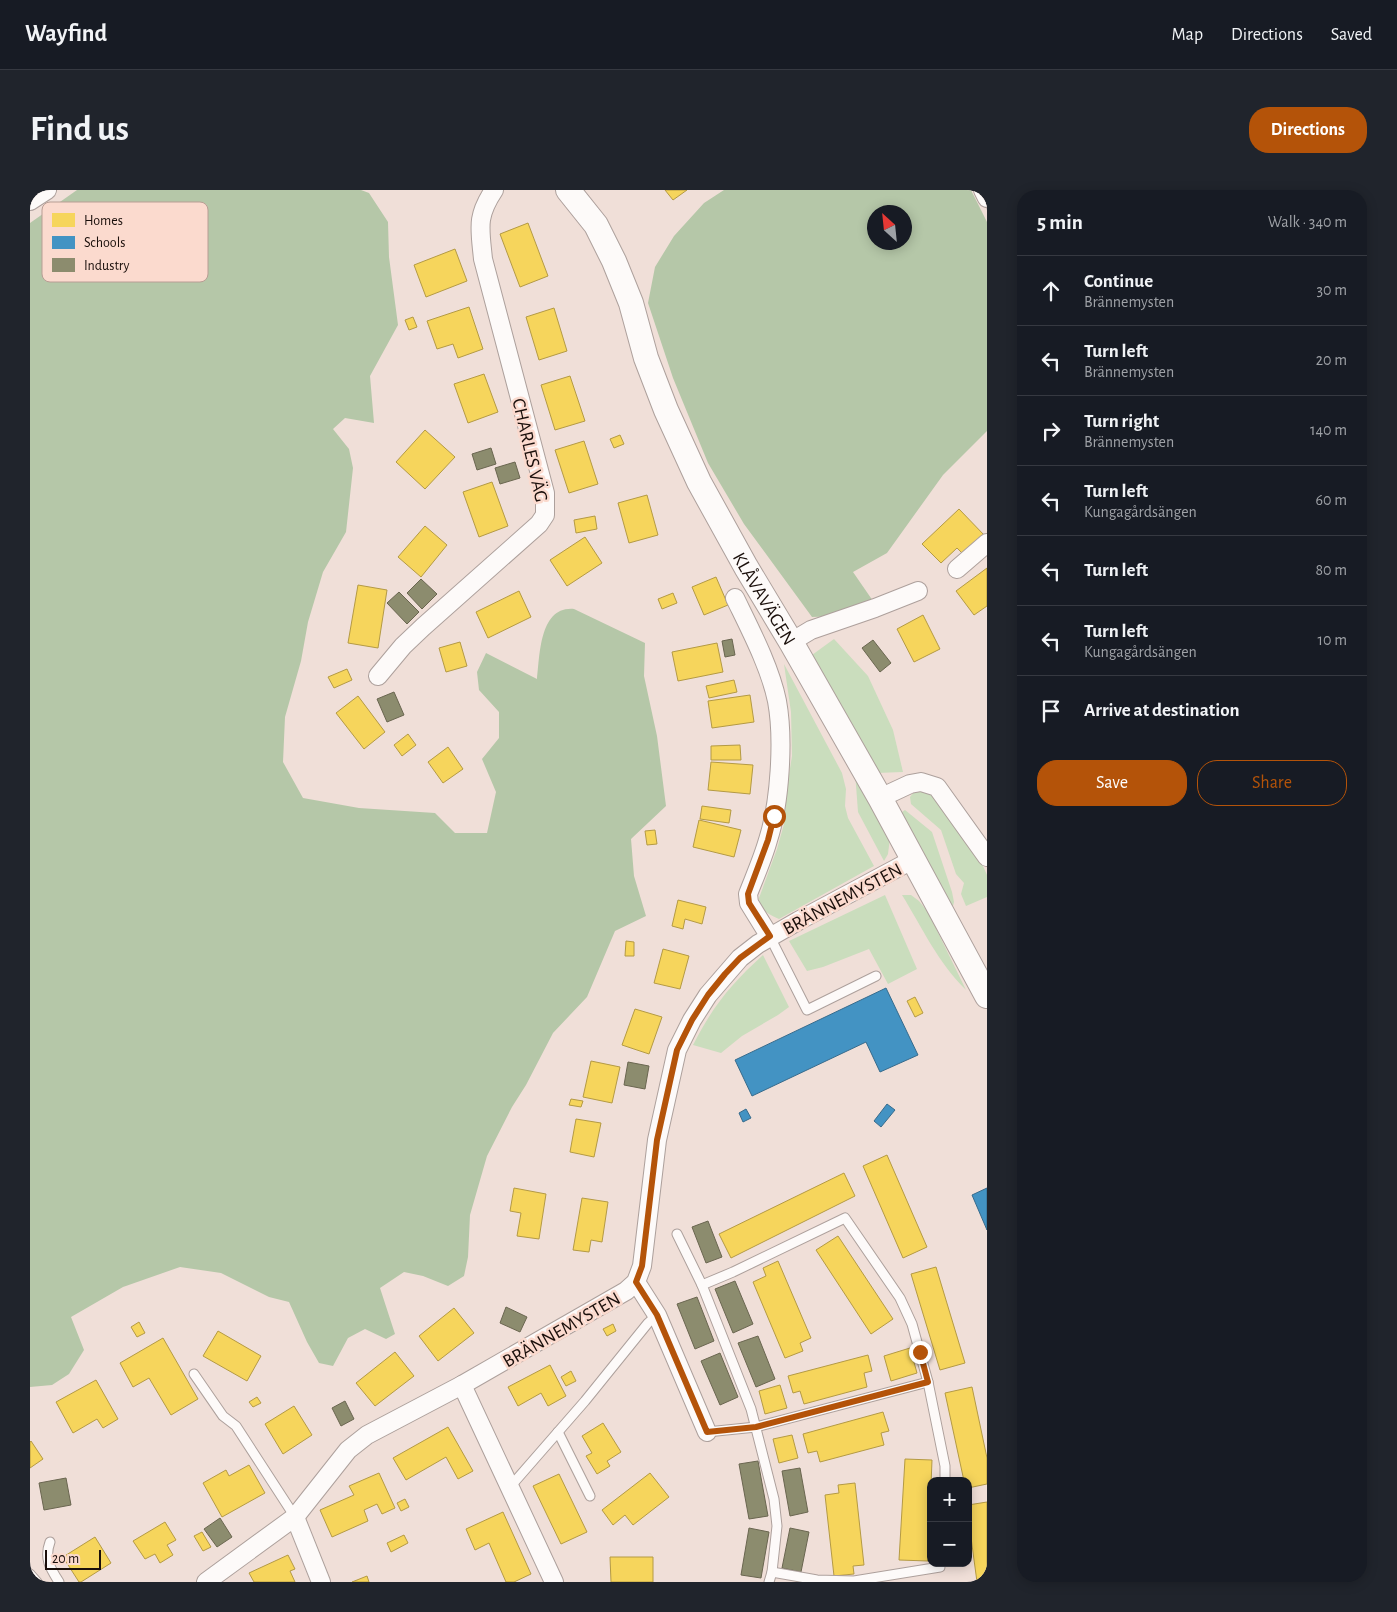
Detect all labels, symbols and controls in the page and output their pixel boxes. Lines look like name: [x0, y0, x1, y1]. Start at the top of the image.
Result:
text: Wayfind: [25, 22, 107, 46]
text: Map: [1172, 26, 1203, 44]
text: Directions: [1231, 26, 1303, 44]
text: Saved: [1331, 26, 1372, 44]
button: Directions: [1249, 107, 1367, 153]
text: Find us: [30, 112, 129, 147]
legend: [42, 202, 208, 282]
north arrow: [867, 205, 912, 250]
text: 5 min: [1037, 212, 1083, 233]
text: Homes: [84, 214, 123, 228]
text: Walk · 340 m: [1268, 214, 1347, 230]
text: Schools: [84, 236, 125, 250]
text: Industry: [84, 259, 130, 273]
text: Continue: [1084, 272, 1153, 291]
icon: ahead: [1037, 277, 1065, 305]
text: 30 m: [1317, 282, 1347, 298]
text: Brännemysten: [1084, 294, 1174, 310]
text: Turn left: [1084, 342, 1148, 361]
icon: left: [1037, 347, 1065, 375]
text: 20 m: [1316, 352, 1347, 368]
text: Brännemysten: [1084, 364, 1174, 380]
street label: CHARLES VÄG: [508, 396, 552, 504]
text: Turn right: [1084, 412, 1159, 431]
icon: right: [1037, 417, 1065, 445]
text: 140 m: [1310, 422, 1347, 438]
text: Brännemysten: [1084, 434, 1174, 450]
text: Turn left: [1084, 482, 1148, 501]
icon: left: [1037, 487, 1065, 515]
text: 60 m: [1316, 492, 1347, 508]
text: Kungagårdsängen: [1084, 504, 1197, 520]
street label: KLÅVAVÄGEN: [729, 549, 799, 649]
icon: left: [1037, 557, 1065, 585]
text: Turn left: [1084, 561, 1148, 580]
text: 80 m: [1316, 562, 1347, 578]
text: Turn left: [1084, 622, 1148, 641]
icon: left: [1037, 627, 1065, 655]
text: 10 m: [1318, 632, 1347, 648]
text: Kungagårdsängen: [1084, 644, 1197, 660]
icon: arrive: [1037, 697, 1065, 725]
text: Arrive at destination: [1084, 701, 1240, 720]
button: Save: [1037, 760, 1187, 806]
button: Share: [1197, 760, 1347, 806]
route start: [763, 805, 786, 828]
street label: BRÄNNEMYSTEN: [780, 859, 905, 939]
street label: BRÄNNEMYSTEN: [499, 1288, 624, 1372]
route end: [909, 1341, 932, 1364]
map controls: [927, 1477, 972, 1567]
button: +: [927, 1477, 972, 1522]
button: −: [927, 1522, 972, 1567]
scale bar: [45, 1547, 101, 1570]
text: 20 m: [52, 1552, 79, 1566]

